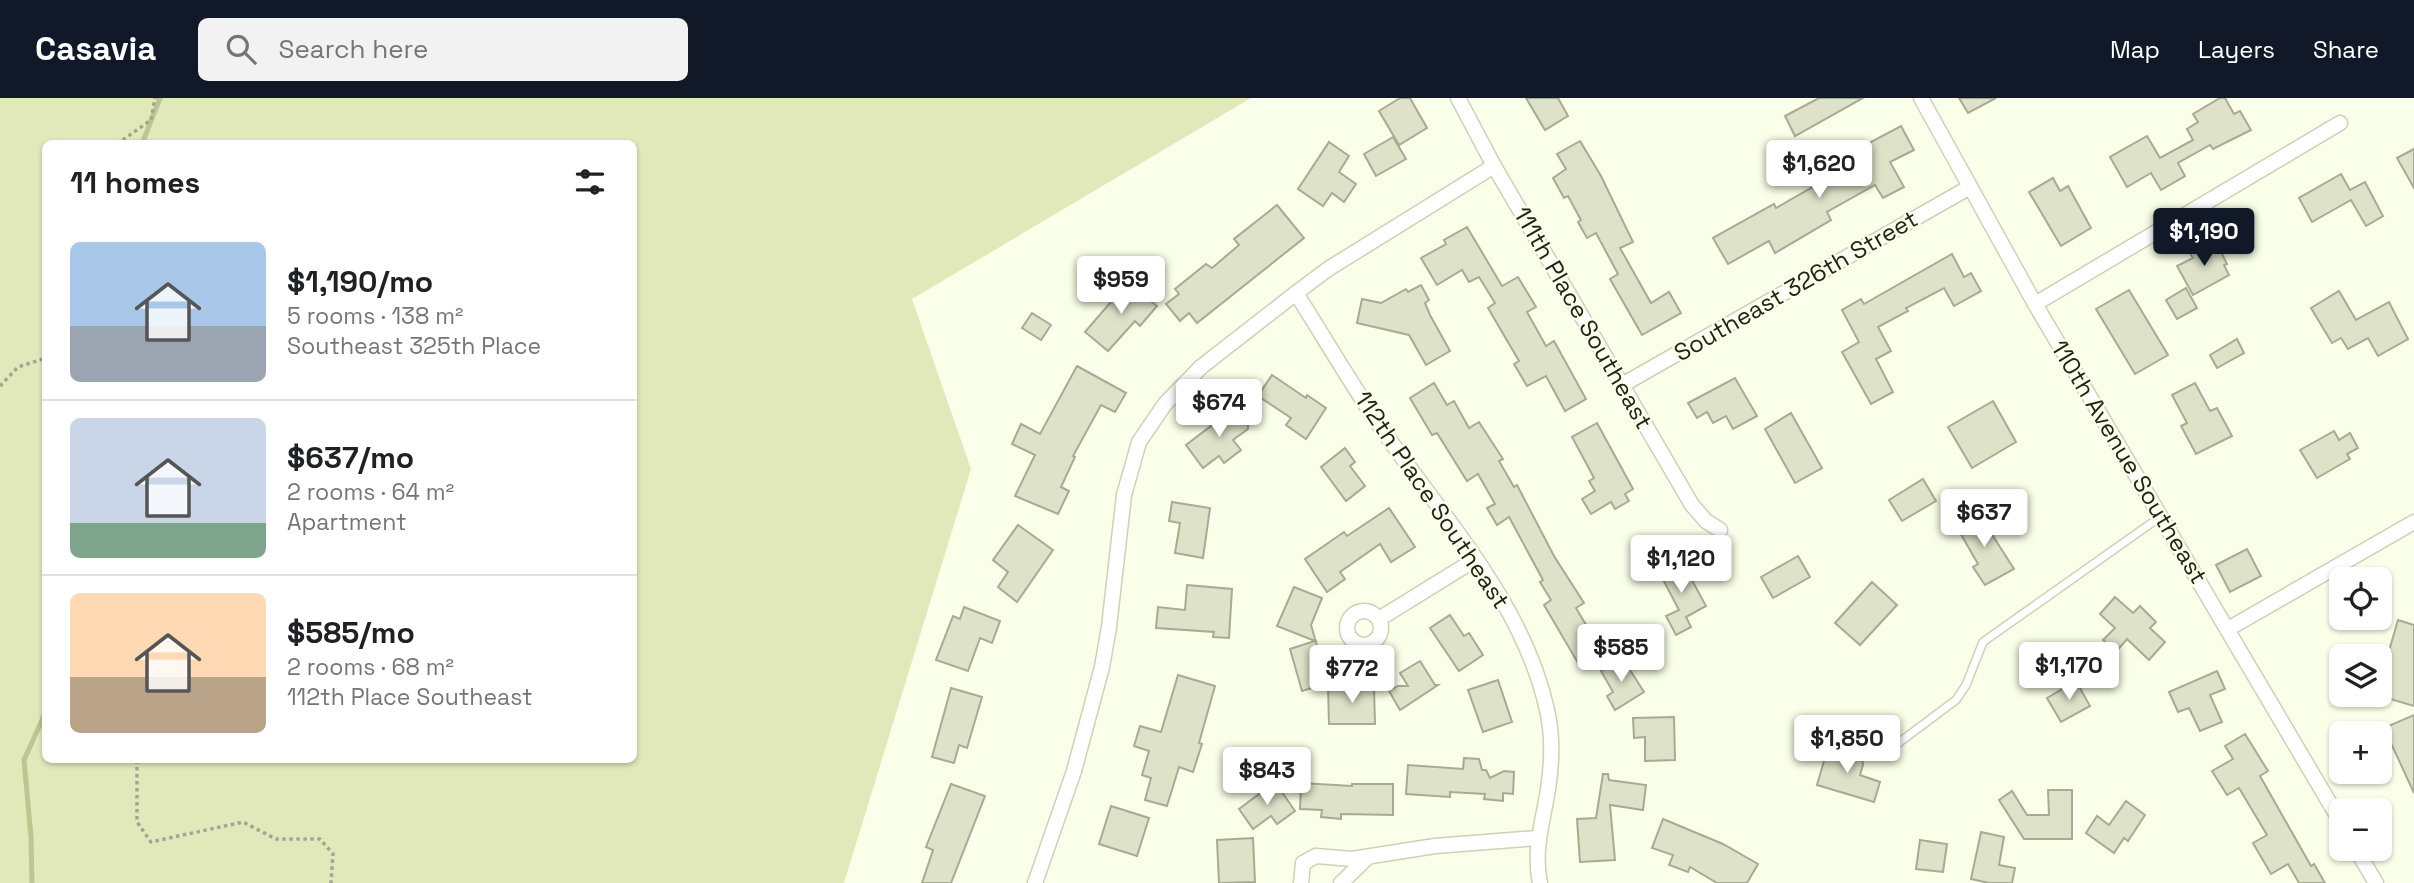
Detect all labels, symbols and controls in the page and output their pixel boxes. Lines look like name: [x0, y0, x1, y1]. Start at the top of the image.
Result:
search box: [198, 18, 688, 81]
text: Casavia: [35, 28, 156, 70]
icon: search: [222, 30, 260, 68]
text: Search here: [278, 32, 428, 66]
text: Map: [2110, 34, 2160, 65]
text: Layers: [2198, 34, 2275, 65]
text: Share: [2313, 34, 2379, 65]
pin: $1,620: [1762, 140, 1876, 200]
text: $1,620: [1782, 148, 1856, 178]
text: 11 homes: [70, 163, 200, 202]
icon: filters: [571, 163, 609, 201]
street label: 111th Place Southeast: [1507, 201, 1660, 435]
street label: Southeast 326th Street: [1668, 203, 1923, 368]
pin: $1,190: [2147, 208, 2261, 268]
text: $1,190: [2169, 216, 2239, 246]
pin: $959: [1080, 256, 1162, 316]
text: $1,190/mo: [287, 262, 433, 301]
text: $959: [1093, 264, 1149, 294]
icon: home: [126, 270, 210, 354]
text: 5 rooms · 138 m²: [287, 301, 463, 331]
text: Southeast 325th Place: [287, 331, 541, 361]
street label: 110th Avenue Southeast: [2044, 334, 2215, 589]
pin: $674: [1178, 380, 1260, 439]
street label: 112th Place Southeast: [1348, 385, 1517, 615]
text: $674: [1192, 387, 1246, 417]
text: $637/mo: [287, 438, 414, 477]
icon: home: [126, 446, 210, 530]
text: 2 rooms · 64 m²: [287, 477, 454, 507]
pin: $637: [1943, 490, 2025, 549]
text: $637: [1957, 497, 2011, 527]
text: Apartment: [287, 507, 407, 537]
pin: $1,120: [1624, 536, 1738, 595]
text: $1,120: [1647, 543, 1715, 573]
map controls: [2329, 567, 2392, 861]
button: locate: [2329, 567, 2392, 630]
text: $585/mo: [287, 613, 415, 652]
icon: home: [126, 621, 210, 705]
pin: $585: [1580, 624, 1662, 684]
text: $585: [1593, 632, 1649, 662]
pin: $1,170: [2012, 642, 2126, 702]
button: layers: [2329, 644, 2392, 707]
pin: $772: [1311, 646, 1393, 705]
text: $1,170: [2035, 650, 2103, 680]
text: 2 rooms · 68 m²: [287, 652, 454, 682]
text: $772: [1326, 653, 1379, 683]
text: 112th Place Southeast: [287, 682, 533, 712]
pin: $1,850: [1790, 716, 1904, 775]
button: +: [2329, 721, 2392, 784]
text: $1,850: [1810, 723, 1884, 753]
pin: $843: [1226, 748, 1308, 807]
text: $843: [1239, 755, 1295, 785]
button: −: [2329, 798, 2392, 861]

